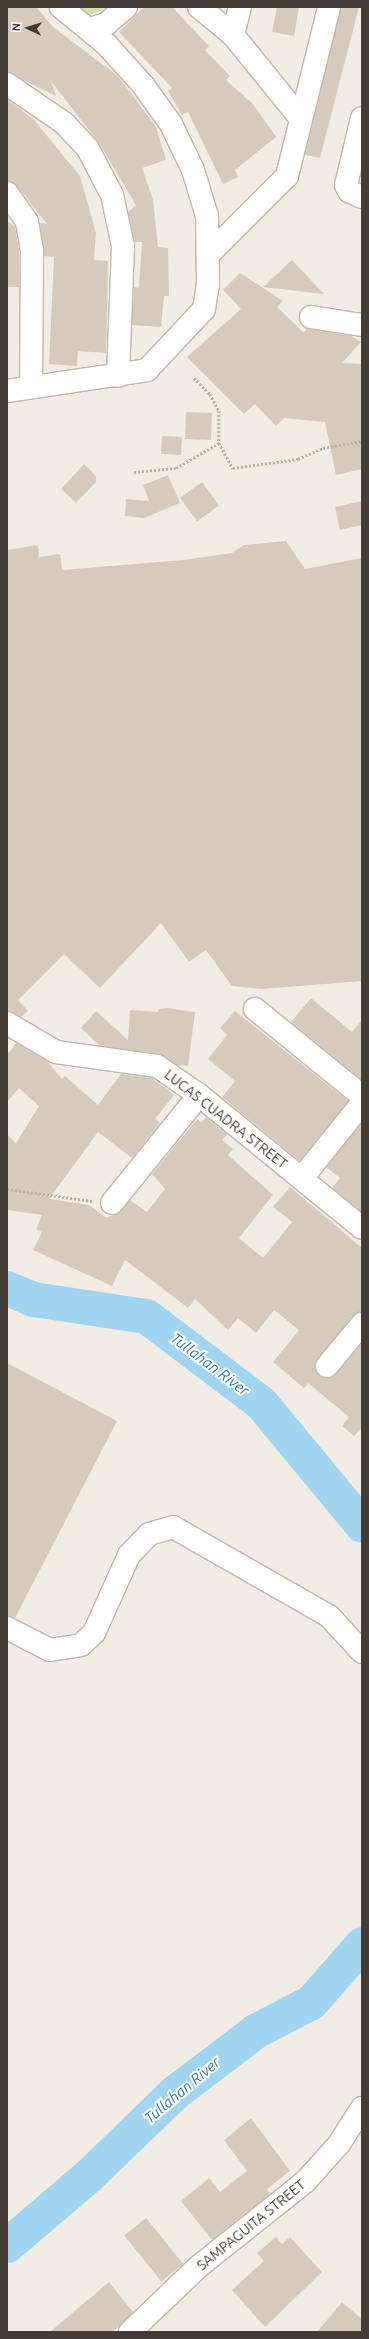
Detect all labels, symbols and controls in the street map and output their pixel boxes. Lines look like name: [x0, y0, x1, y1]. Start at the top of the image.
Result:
north arrow: [8, 8, 48, 48]
text: N: [10, 23, 22, 32]
street label: LUCAS CUADRA STREET: [161, 1066, 291, 1172]
water label: Tullahan River: [167, 1329, 253, 1399]
water label: Tullahan River: [140, 2053, 224, 2127]
street label: SAMPAGUITA STREET: [193, 2176, 309, 2274]

